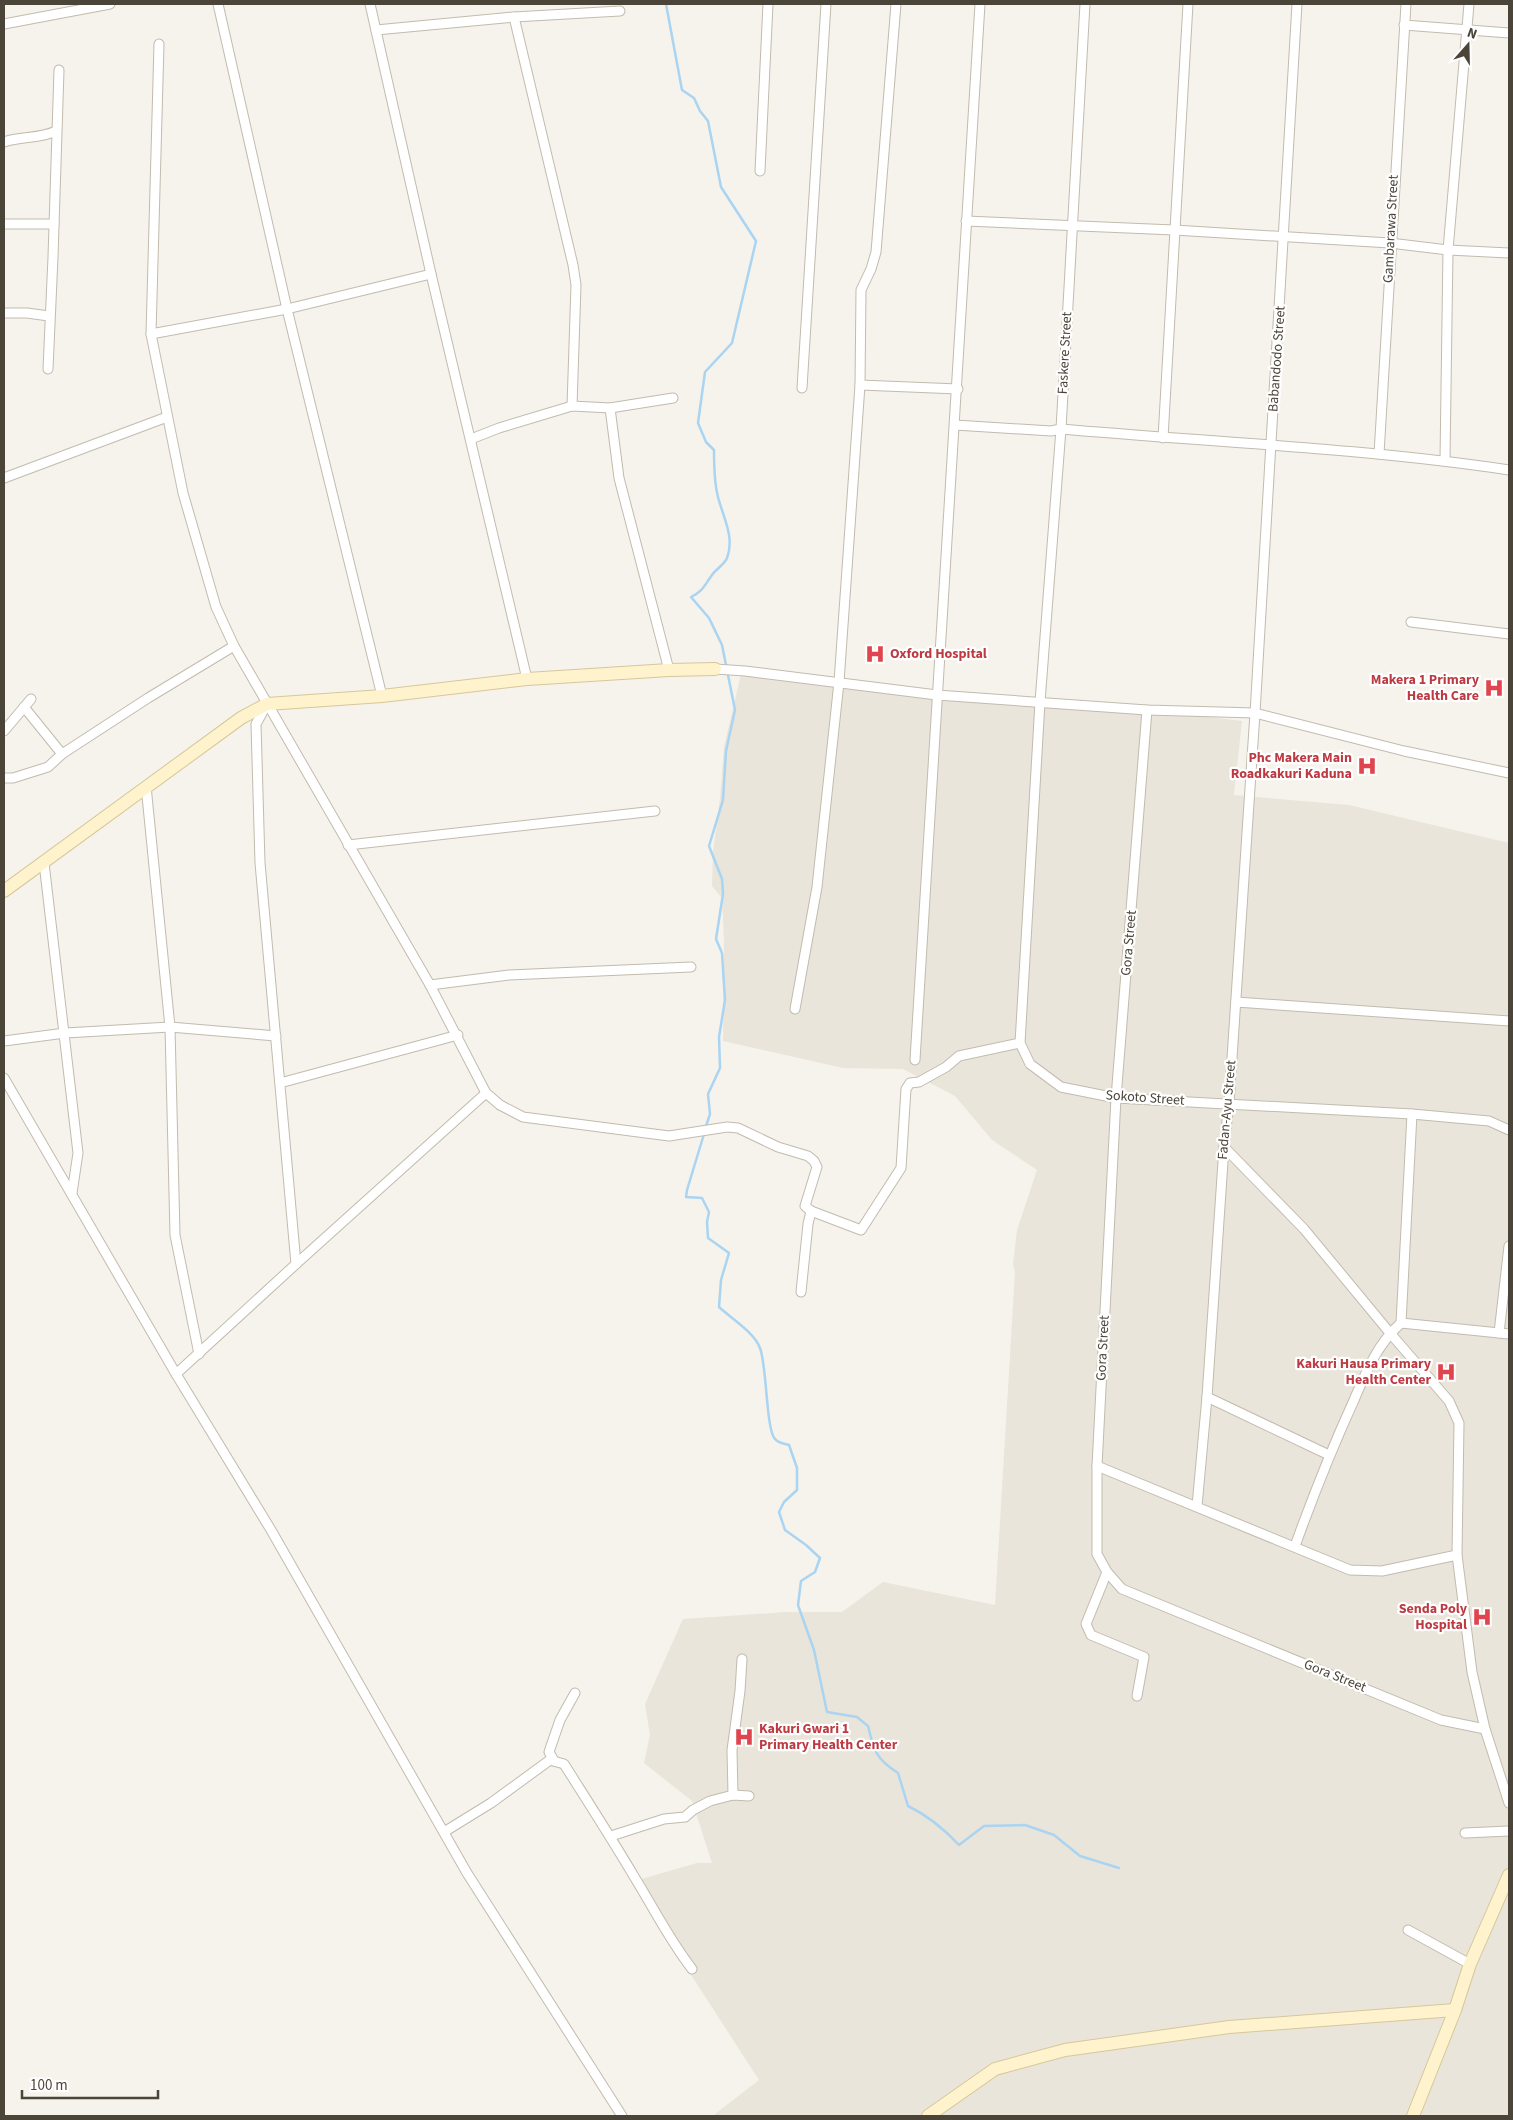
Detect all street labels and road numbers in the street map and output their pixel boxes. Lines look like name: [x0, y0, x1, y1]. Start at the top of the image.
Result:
street label: Gambarawa Street: [1378, 174, 1404, 284]
street label: Babandodo Street: [1263, 305, 1291, 413]
street label: Faskere Street: [1053, 311, 1077, 395]
street label: Gora Street: [1116, 909, 1142, 977]
street label: Fadan-Ayu Street: [1213, 1059, 1241, 1161]
street label: Sokoto Street: [1105, 1085, 1185, 1111]
street label: Gora Street: [1091, 1314, 1115, 1381]
street label: Gora Street: [1301, 1654, 1369, 1698]

